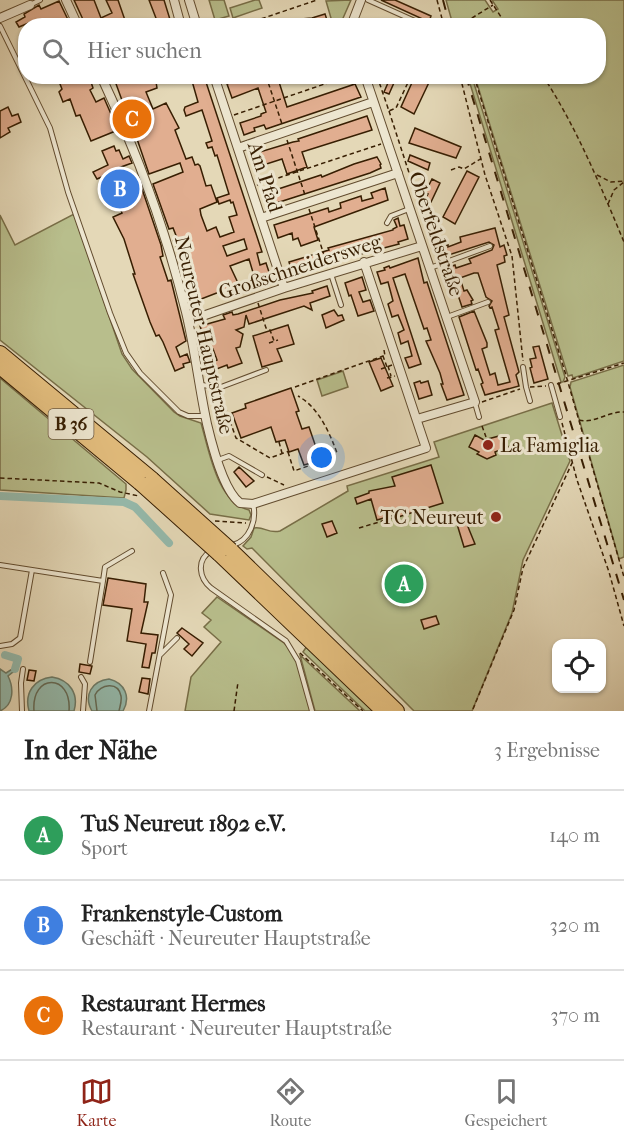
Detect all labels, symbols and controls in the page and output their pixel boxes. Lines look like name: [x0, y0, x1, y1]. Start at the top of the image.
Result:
search box: [18, 18, 606, 84]
icon: search: [39, 35, 72, 68]
text: Hier suchen: [87, 38, 202, 64]
pin: C: [112, 96, 152, 142]
street label: Am Pfad: [243, 138, 288, 216]
pin: B: [100, 166, 140, 212]
street label: Oberfeldstraße: [404, 169, 468, 299]
street label: Großschneidersweg: [216, 230, 385, 304]
street label: Neureuter Hauptstraße: [170, 234, 238, 436]
road number: B 36: [48, 409, 94, 439]
place label: La Famiglia: [500, 434, 600, 457]
marker: La Famiglia: [481, 438, 495, 452]
your location: [307, 443, 336, 472]
place label: TC Neureut: [380, 506, 484, 529]
marker: TC Neureut: [489, 510, 503, 524]
pin: A: [384, 562, 424, 606]
map controls: [552, 639, 606, 693]
button: locate: [552, 639, 606, 693]
text: In der Nähe: [24, 735, 157, 766]
text: 3 Ergebnisse: [494, 739, 600, 762]
text: TuS Neureut 1892 e.V.: [81, 811, 286, 837]
text: A: [37, 824, 50, 847]
text: 140 m: [549, 824, 600, 847]
text: Sport: [81, 837, 128, 860]
text: Frankenstyle-Custom: [81, 901, 282, 927]
text: B: [37, 914, 50, 937]
text: 320 m: [550, 914, 600, 937]
text: Geschäft · Neureuter Hauptstraße: [81, 927, 371, 950]
text: Restaurant Hermes: [81, 991, 265, 1017]
text: C: [37, 1004, 50, 1027]
text: 370 m: [550, 1004, 600, 1027]
text: Restaurant · Neureuter Hauptstraße: [81, 1017, 392, 1040]
tab: Karte: [77, 1075, 116, 1130]
tab: Route: [269, 1075, 311, 1130]
tab: Gespeichert: [465, 1075, 547, 1130]

